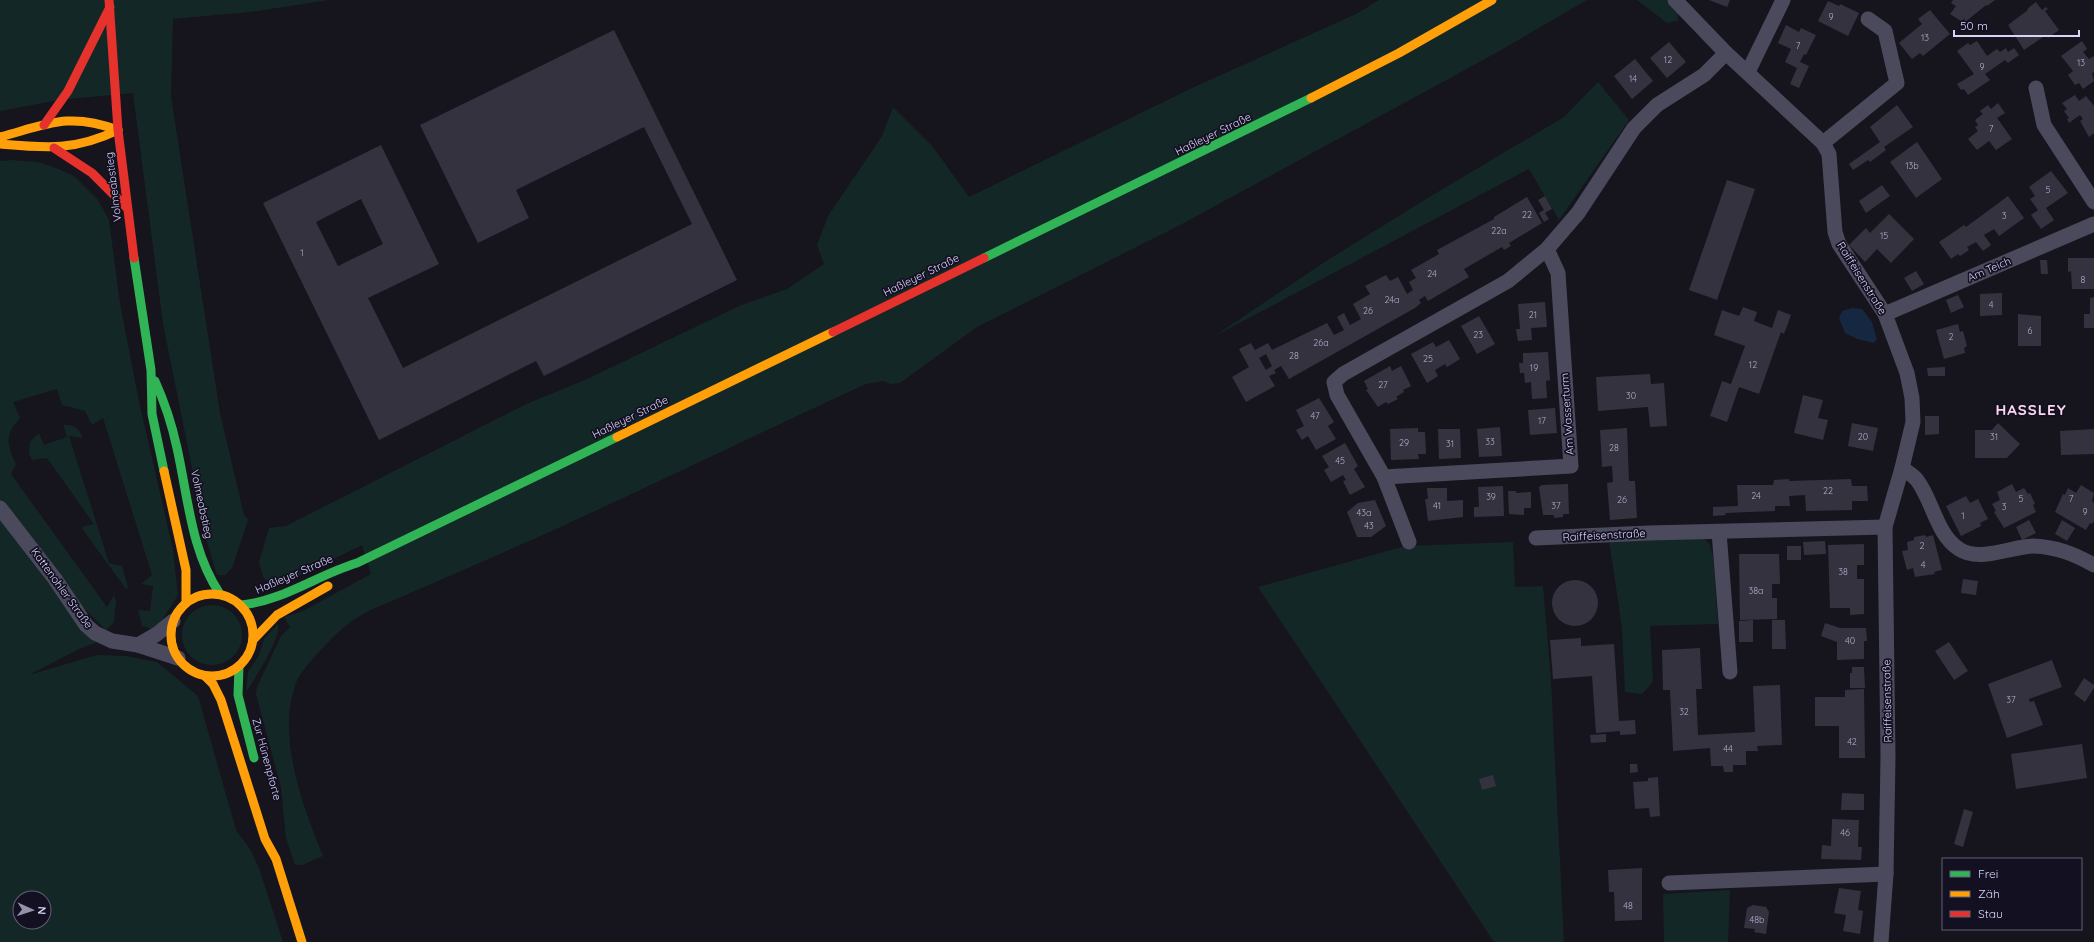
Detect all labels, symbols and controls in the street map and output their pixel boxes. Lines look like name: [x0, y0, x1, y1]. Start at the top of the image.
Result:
house number: 9: [1828, 11, 1834, 22]
scale bar: [1954, 12, 2079, 38]
text: 50 m: [1960, 18, 1988, 33]
house number: 13: [1921, 32, 1929, 43]
house number: 7: [1796, 40, 1801, 51]
house number: 12: [1664, 54, 1672, 65]
house number: 13: [2077, 57, 2085, 68]
house number: 9: [1979, 61, 1985, 72]
house number: 14: [1629, 73, 1637, 84]
street label: Haßleyer Straße: [1173, 110, 1253, 158]
house number: 7: [1989, 123, 1994, 134]
street label: Volmeabstieg: [102, 151, 124, 223]
house number: 13b: [1905, 160, 1919, 171]
house number: 5: [2046, 184, 2051, 195]
house number: 22: [1522, 209, 1532, 220]
house number: 3: [2002, 210, 2007, 221]
house number: 22a: [1491, 225, 1507, 236]
house number: 15: [1880, 230, 1888, 241]
street label: Raiffeisenstraße: [1834, 239, 1890, 317]
house number: 1: [300, 247, 304, 258]
street label: Haßleyer Straße: [881, 251, 961, 299]
street label: Am Teich: [1965, 254, 2013, 284]
house number: 24: [1427, 268, 1437, 279]
house number: 8: [2081, 274, 2086, 285]
house number: 24a: [1384, 294, 1400, 305]
house number: 4: [1989, 299, 1994, 310]
house number: 26: [1363, 305, 1373, 316]
house number: 21: [1529, 309, 1537, 320]
house number: 6: [2028, 325, 2033, 336]
house number: 23: [1473, 329, 1483, 340]
house number: 2: [1949, 331, 1954, 342]
house number: 26a: [1313, 337, 1329, 348]
house number: 28: [1289, 350, 1299, 361]
house number: 25: [1423, 353, 1433, 364]
house number: 12: [1749, 359, 1757, 370]
house number: 19: [1530, 362, 1538, 373]
street label: Am Wasserturm: [1557, 372, 1577, 456]
house number: 27: [1378, 379, 1388, 390]
house number: 30: [1626, 390, 1636, 401]
street label: Haßleyer Straße: [590, 393, 670, 441]
district label: HASSLEY: [1995, 400, 2067, 419]
house number: 47: [1310, 410, 1320, 421]
house number: 17: [1538, 415, 1546, 426]
house number: 20: [1858, 431, 1868, 442]
house number: 31: [1990, 431, 1998, 442]
house number: 33: [1485, 436, 1495, 447]
house number: 29: [1399, 437, 1409, 448]
house number: 31: [1446, 438, 1454, 449]
house number: 28: [1609, 442, 1619, 453]
house number: 45: [1335, 455, 1345, 466]
street label: Volmeabstieg: [188, 468, 216, 540]
house number: 22: [1823, 485, 1833, 496]
house number: 24: [1751, 490, 1761, 501]
house number: 39: [1486, 491, 1496, 502]
house number: 5: [2019, 493, 2024, 504]
house number: 7: [2069, 493, 2074, 504]
house number: 26: [1617, 494, 1627, 505]
house number: 41: [1433, 500, 1441, 511]
house number: 37: [1551, 500, 1561, 511]
house number: 3: [2002, 501, 2007, 512]
house number: 9: [2082, 506, 2088, 517]
house number: 43a: [1357, 507, 1371, 518]
house number: 1: [1961, 510, 1965, 521]
house number: 43: [1364, 520, 1374, 531]
street label: Raiffeisenstraße: [1562, 526, 1646, 544]
house number: 2: [1920, 540, 1925, 551]
street label: Kattenohler Straße: [28, 545, 96, 631]
street label: Haßleyer Straße: [253, 551, 335, 597]
house number: 4: [1921, 559, 1926, 570]
house number: 38: [1838, 566, 1848, 577]
house number: 38a: [1748, 585, 1764, 596]
house number: 40: [1845, 635, 1855, 646]
street label: Raiffeisenstraße: [1879, 659, 1895, 743]
house number: 37: [2006, 694, 2016, 705]
house number: 32: [1679, 706, 1689, 717]
street label: Zur Hünenpforte: [249, 716, 285, 802]
house number: 42: [1847, 736, 1857, 747]
house number: 44: [1723, 743, 1733, 754]
house number: 46: [1840, 827, 1850, 838]
legend: [1942, 858, 2082, 930]
text: Frei: [1978, 866, 1998, 881]
text: Zäh: [1978, 886, 2000, 901]
north arrow: [12, 890, 52, 930]
house number: 48: [1623, 900, 1633, 911]
text: N: [35, 906, 49, 915]
text: Stau: [1978, 906, 2003, 921]
house number: 48b: [1749, 914, 1765, 925]

